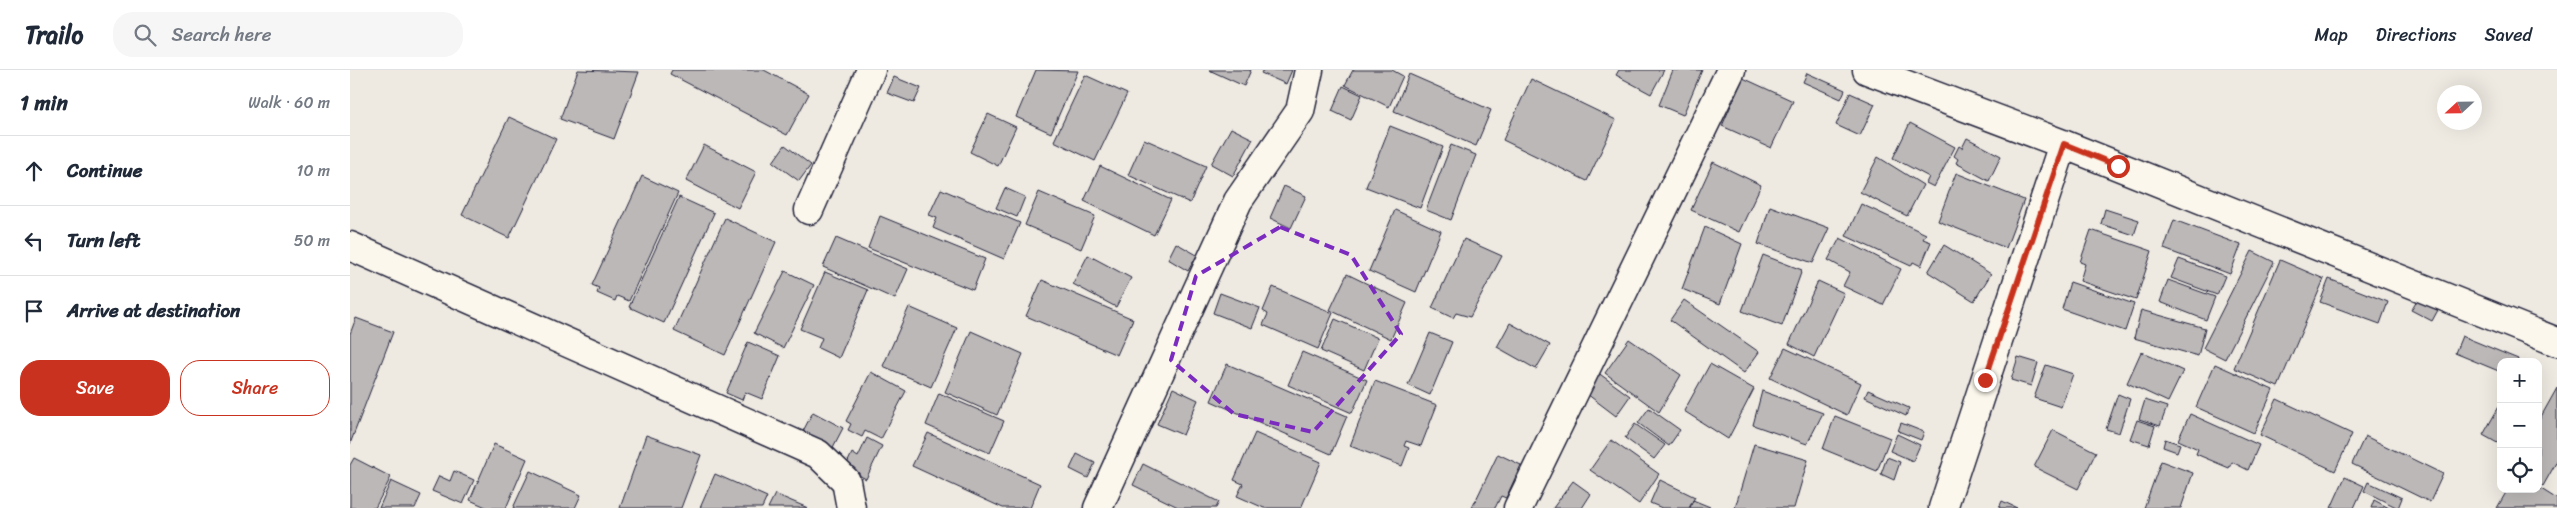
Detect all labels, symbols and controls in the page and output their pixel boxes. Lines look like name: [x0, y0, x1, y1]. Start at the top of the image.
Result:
search box: [113, 12, 463, 57]
text: Trailo: [25, 14, 83, 56]
text: Search here: [171, 18, 272, 51]
text: Map: [2315, 19, 2348, 51]
text: Directions: [2376, 19, 2457, 51]
text: Saved: [2485, 19, 2532, 51]
icon: search: [131, 21, 159, 49]
text: 1 min: [20, 84, 68, 122]
north arrow: [2437, 85, 2482, 130]
text: Walk · 60 m: [248, 88, 330, 117]
text: Continue: [67, 154, 143, 187]
route start: [2107, 155, 2130, 178]
text: 10 m: [297, 156, 330, 185]
icon: ahead: [20, 157, 48, 185]
text: Turn left: [67, 224, 140, 257]
text: 50 m: [294, 226, 330, 255]
icon: left: [20, 227, 48, 255]
text: Arrive at destination: [67, 294, 240, 327]
icon: arrive: [20, 297, 48, 325]
map controls: [2497, 358, 2542, 493]
button: +: [2497, 358, 2542, 403]
button: Save: [20, 360, 170, 416]
button: Share: [180, 360, 330, 416]
route end: [1974, 369, 1997, 392]
button: −: [2497, 403, 2542, 448]
button: locate: [2497, 448, 2542, 493]

